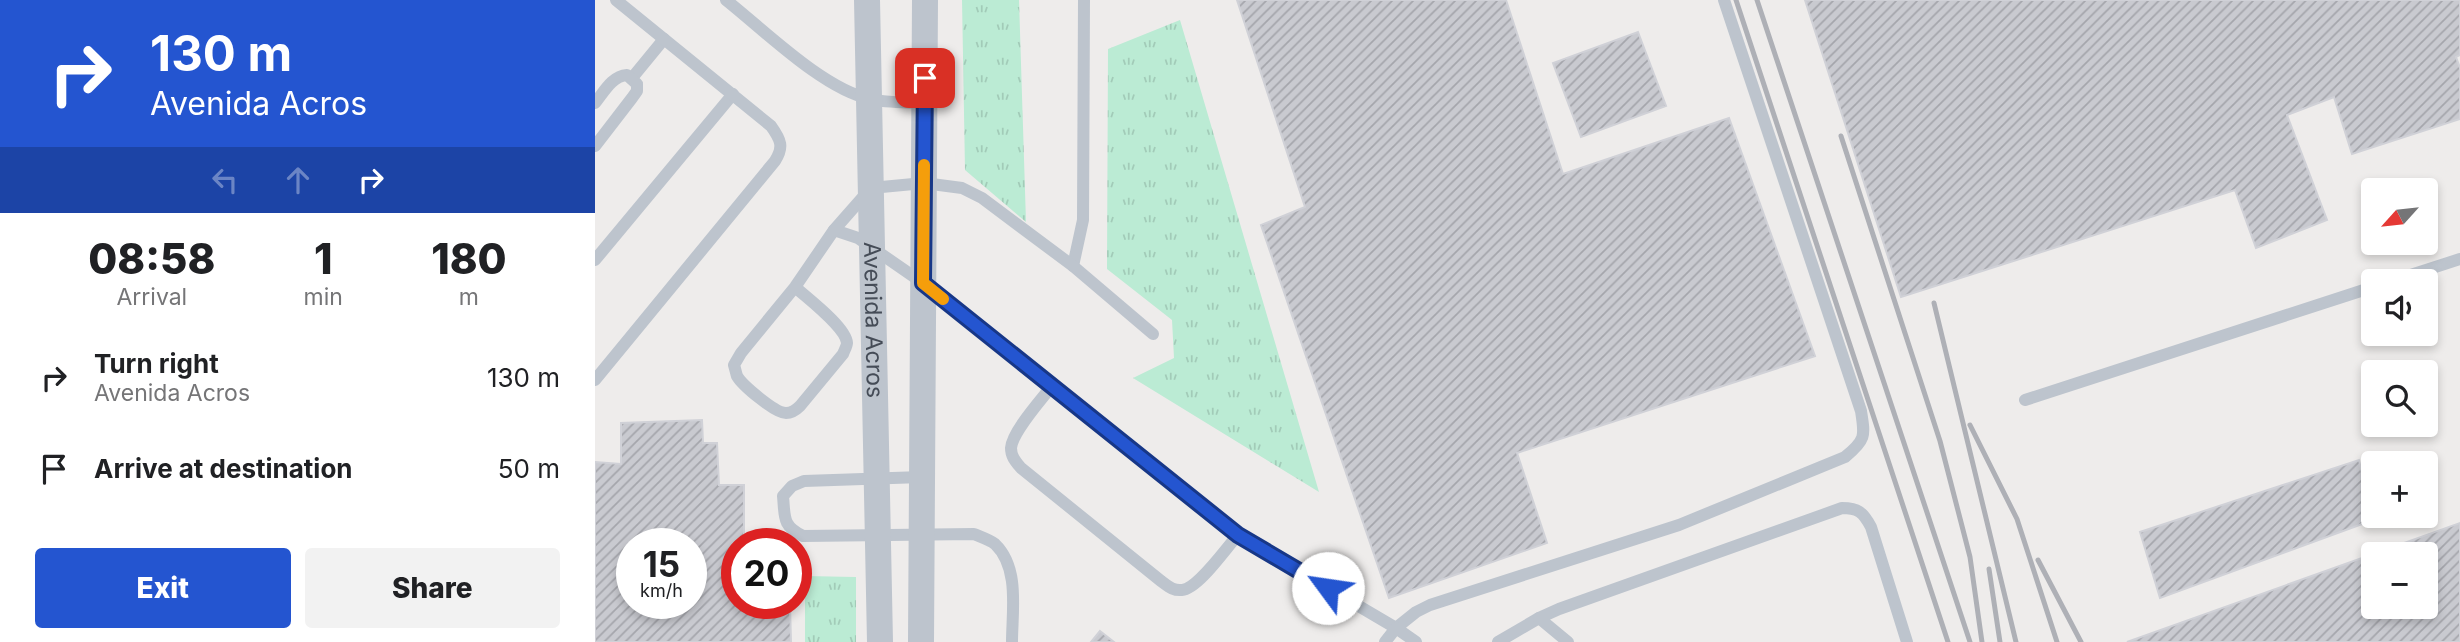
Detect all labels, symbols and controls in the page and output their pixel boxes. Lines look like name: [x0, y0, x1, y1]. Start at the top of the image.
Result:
text: 130 m: [150, 24, 292, 83]
icon: right: [35, 28, 126, 119]
pin: [895, 48, 955, 108]
icon: arrive: [906, 59, 944, 97]
text: Avenida Acros: [150, 84, 367, 123]
icon: left: [206, 161, 244, 199]
icon: ahead: [279, 161, 317, 199]
icon: right: [352, 161, 390, 199]
north arrow: [2361, 178, 2438, 256]
map controls: [2361, 178, 2438, 619]
text: 08:58: [88, 233, 215, 284]
text: 1: [314, 233, 333, 284]
text: 180: [431, 233, 507, 284]
street label: Avenida Acros: [858, 242, 889, 398]
button: sound: [2361, 269, 2438, 346]
text: Arrival: [116, 283, 187, 311]
text: min: [304, 283, 343, 311]
text: m: [459, 283, 479, 311]
text: Turn right: [94, 348, 219, 379]
icon: right: [35, 359, 73, 397]
button: search: [2361, 360, 2438, 437]
text: 130 m: [487, 362, 560, 393]
text: Avenida Acros: [94, 379, 250, 407]
icon: arrive: [35, 450, 73, 488]
button: +: [2361, 451, 2438, 528]
text: Arrive at destination: [94, 453, 353, 484]
text: 50 m: [498, 453, 560, 484]
speed limit sign: 20: [721, 528, 812, 619]
button: −: [2361, 542, 2438, 619]
text: 15: [643, 543, 680, 585]
button: Exit: [35, 548, 291, 628]
button: Share: [305, 548, 560, 628]
position arrow: [1291, 551, 1365, 625]
text: km/h: [640, 580, 683, 601]

